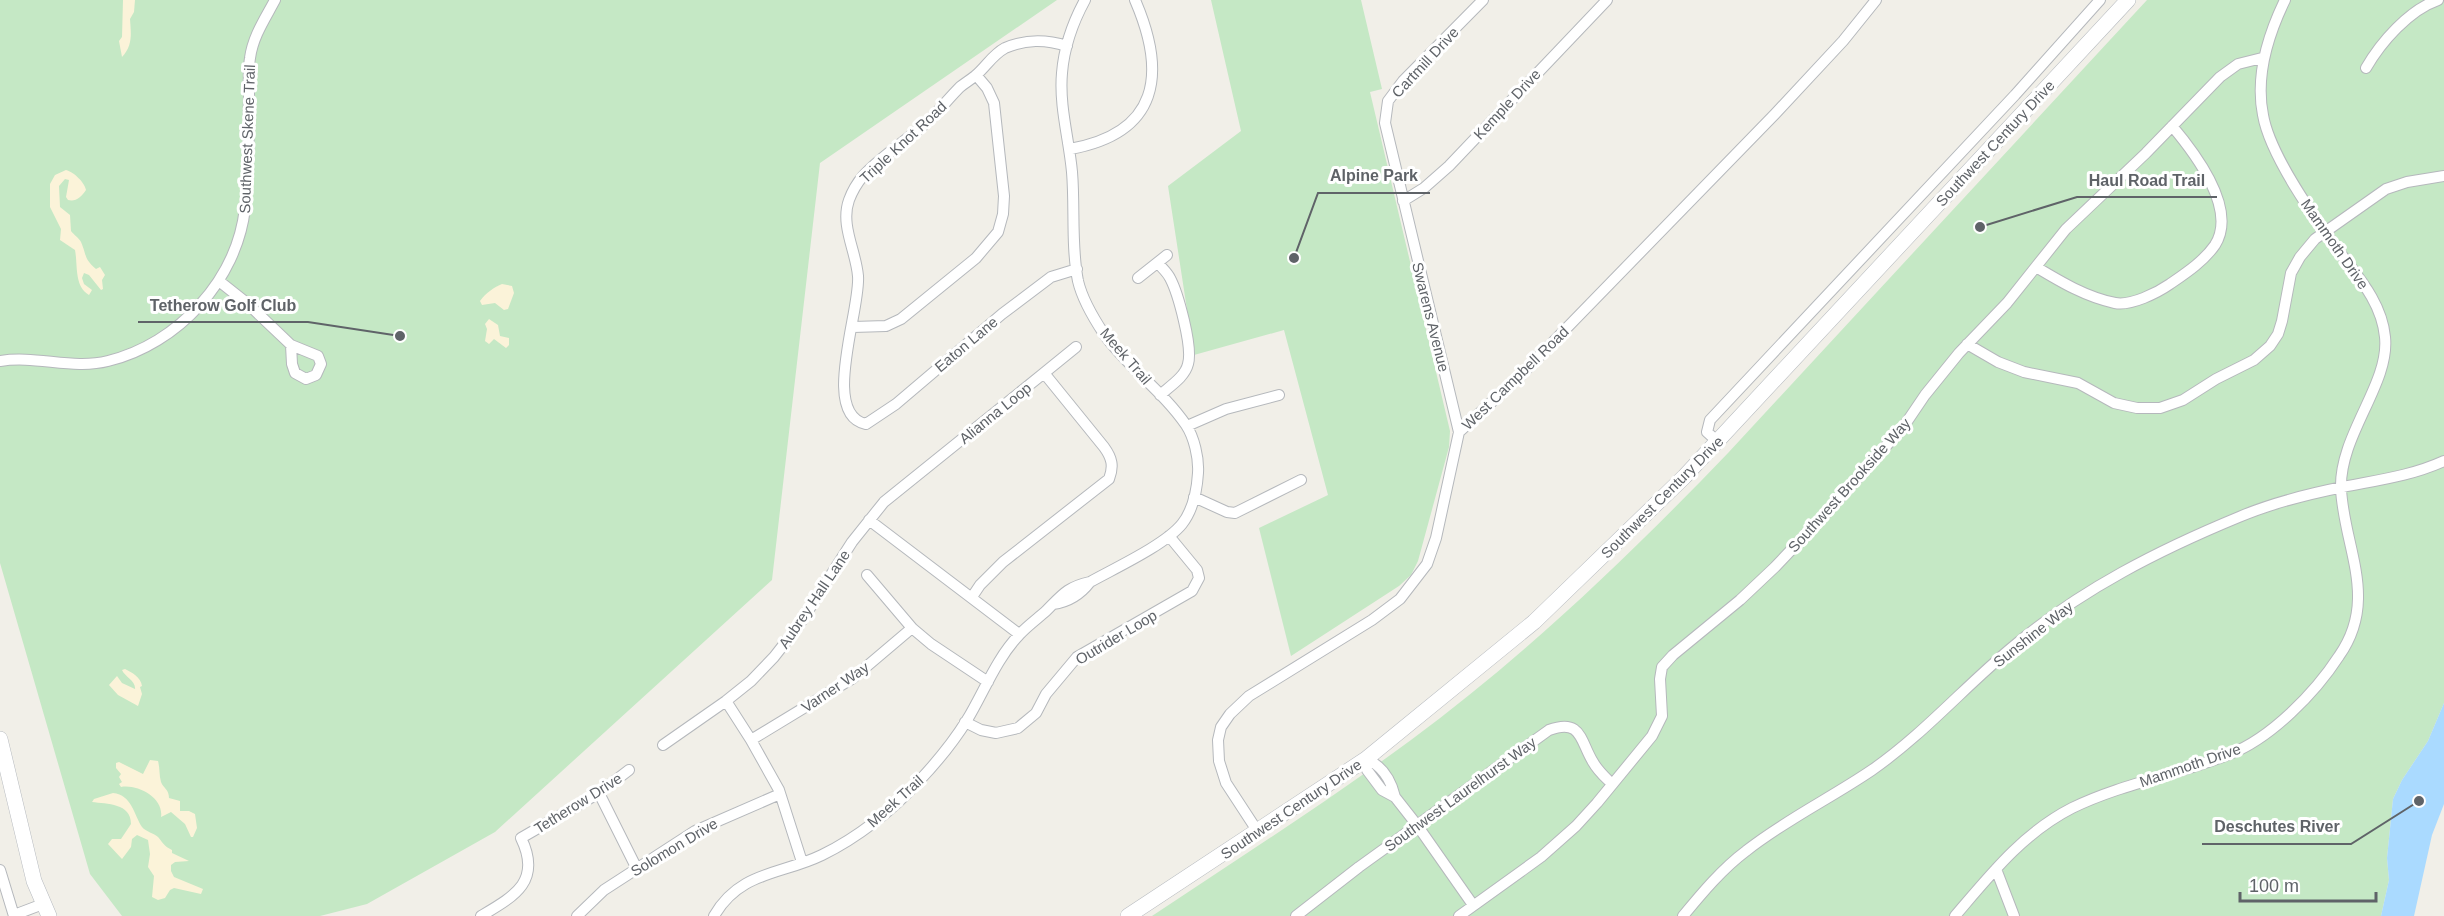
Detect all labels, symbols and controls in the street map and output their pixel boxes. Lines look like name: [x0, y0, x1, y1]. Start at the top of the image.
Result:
street label: Cartmill Drive: [1388, 23, 1462, 101]
street label: Southwest Skene Trail: [236, 64, 258, 214]
street label: Kemple Drive: [1470, 65, 1544, 143]
street label: Southwest Century Drive: [1932, 77, 2058, 209]
street label: Triple Knot Road: [856, 98, 950, 186]
callout: Alpine Park: [1318, 159, 1430, 193]
callout: Haul Road Trail: [2077, 163, 2217, 197]
text: Alpine Park: [1330, 167, 1418, 184]
text: Haul Road Trail: [2089, 172, 2205, 189]
street label: Mammoth Drive: [2298, 196, 2372, 292]
street label: Swarens Avenue: [1409, 260, 1453, 374]
callout: Tetherow Golf Club: [138, 288, 308, 322]
text: Tetherow Golf Club: [150, 297, 296, 314]
street label: Eaton Lane: [931, 313, 1001, 375]
street label: West Campbell Road: [1458, 323, 1572, 433]
street label: Meek Trail: [1097, 324, 1155, 388]
street label: Alianna Loop: [956, 379, 1034, 447]
street label: Southwest Brookside Way: [1784, 414, 1914, 556]
street label: Southwest Century Drive: [1597, 432, 1727, 562]
street label: Aubrey Hall Lane: [775, 547, 853, 651]
street label: Sunshine Way: [1990, 597, 2077, 670]
street label: Outrider Loop: [1072, 606, 1160, 668]
street label: Varner Way: [798, 658, 872, 716]
street label: Southwest Laurelhurst Way: [1381, 733, 1539, 855]
street label: Mammoth Drive: [2137, 740, 2243, 790]
street label: Southwest Century Drive: [1217, 756, 1365, 862]
street label: Tetherow Drive: [531, 769, 625, 837]
street label: Meek Trail: [864, 772, 926, 830]
callout: Deschutes River: [2202, 810, 2351, 844]
street label: Solomon Drive: [627, 814, 721, 880]
text: Deschutes River: [2214, 818, 2340, 835]
scale bar: [2240, 865, 2376, 903]
text: 100 m: [2249, 876, 2299, 896]

